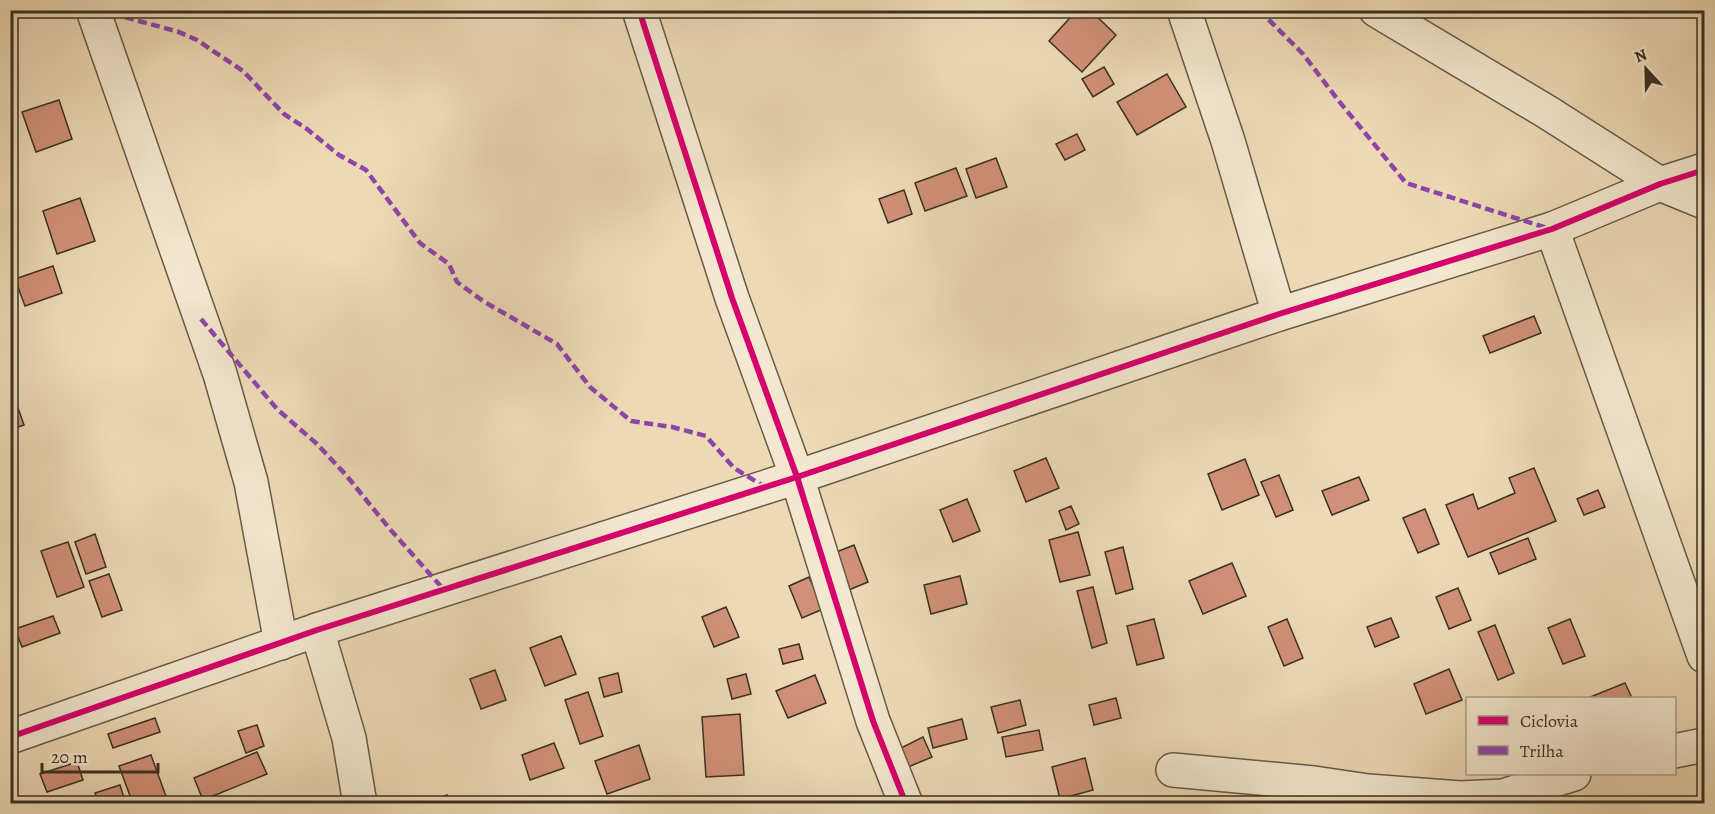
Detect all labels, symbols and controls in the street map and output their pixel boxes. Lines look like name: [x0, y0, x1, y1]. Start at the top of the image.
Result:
north arrow: [1616, 39, 1676, 99]
text: N: [1631, 44, 1651, 68]
legend: [1466, 697, 1676, 775]
text: Ciclovia: [1520, 709, 1579, 733]
scale bar: [42, 736, 158, 774]
text: Trilha: [1520, 739, 1564, 763]
text: 20 m: [51, 745, 88, 769]

